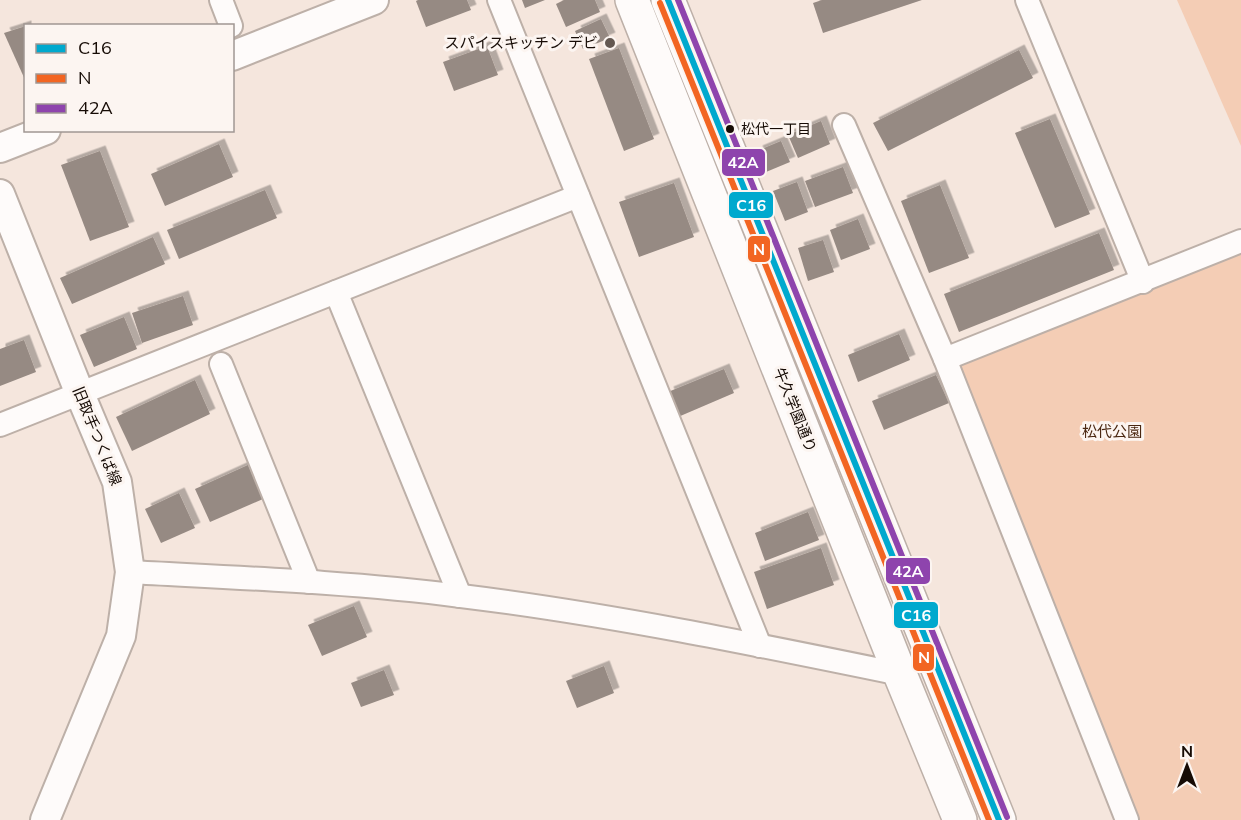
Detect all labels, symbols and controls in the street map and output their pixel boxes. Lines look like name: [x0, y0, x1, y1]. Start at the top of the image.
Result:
legend: [24, 24, 234, 132]
place label: スパイスキッチン デビ: [445, 33, 598, 52]
text: C16: [78, 36, 112, 59]
marker: スパイスキッチン デビ: [603, 36, 617, 50]
text: N: [78, 66, 91, 89]
text: 42A: [78, 96, 113, 119]
place label: 松代一丁目: [741, 120, 811, 138]
marker: 松代一丁目: [724, 123, 736, 135]
line badge: 42A: [721, 148, 766, 177]
text: 42A: [727, 152, 759, 172]
line badge: C16: [728, 191, 774, 219]
text: C16: [736, 195, 766, 215]
line badge: N: [747, 235, 771, 263]
text: N: [753, 239, 765, 259]
street label: 牛久学園通り: [770, 365, 821, 455]
street label: 旧取手つくば線: [69, 384, 126, 488]
park label: 松代公園: [1082, 422, 1142, 441]
line badge: 42A: [885, 557, 931, 585]
text: 42A: [892, 561, 924, 581]
line badge: C16: [893, 601, 939, 629]
text: C16: [901, 605, 931, 625]
line badge: N: [912, 643, 935, 672]
text: N: [918, 647, 930, 667]
north arrow: [1157, 736, 1217, 796]
text: N: [1181, 741, 1193, 761]

